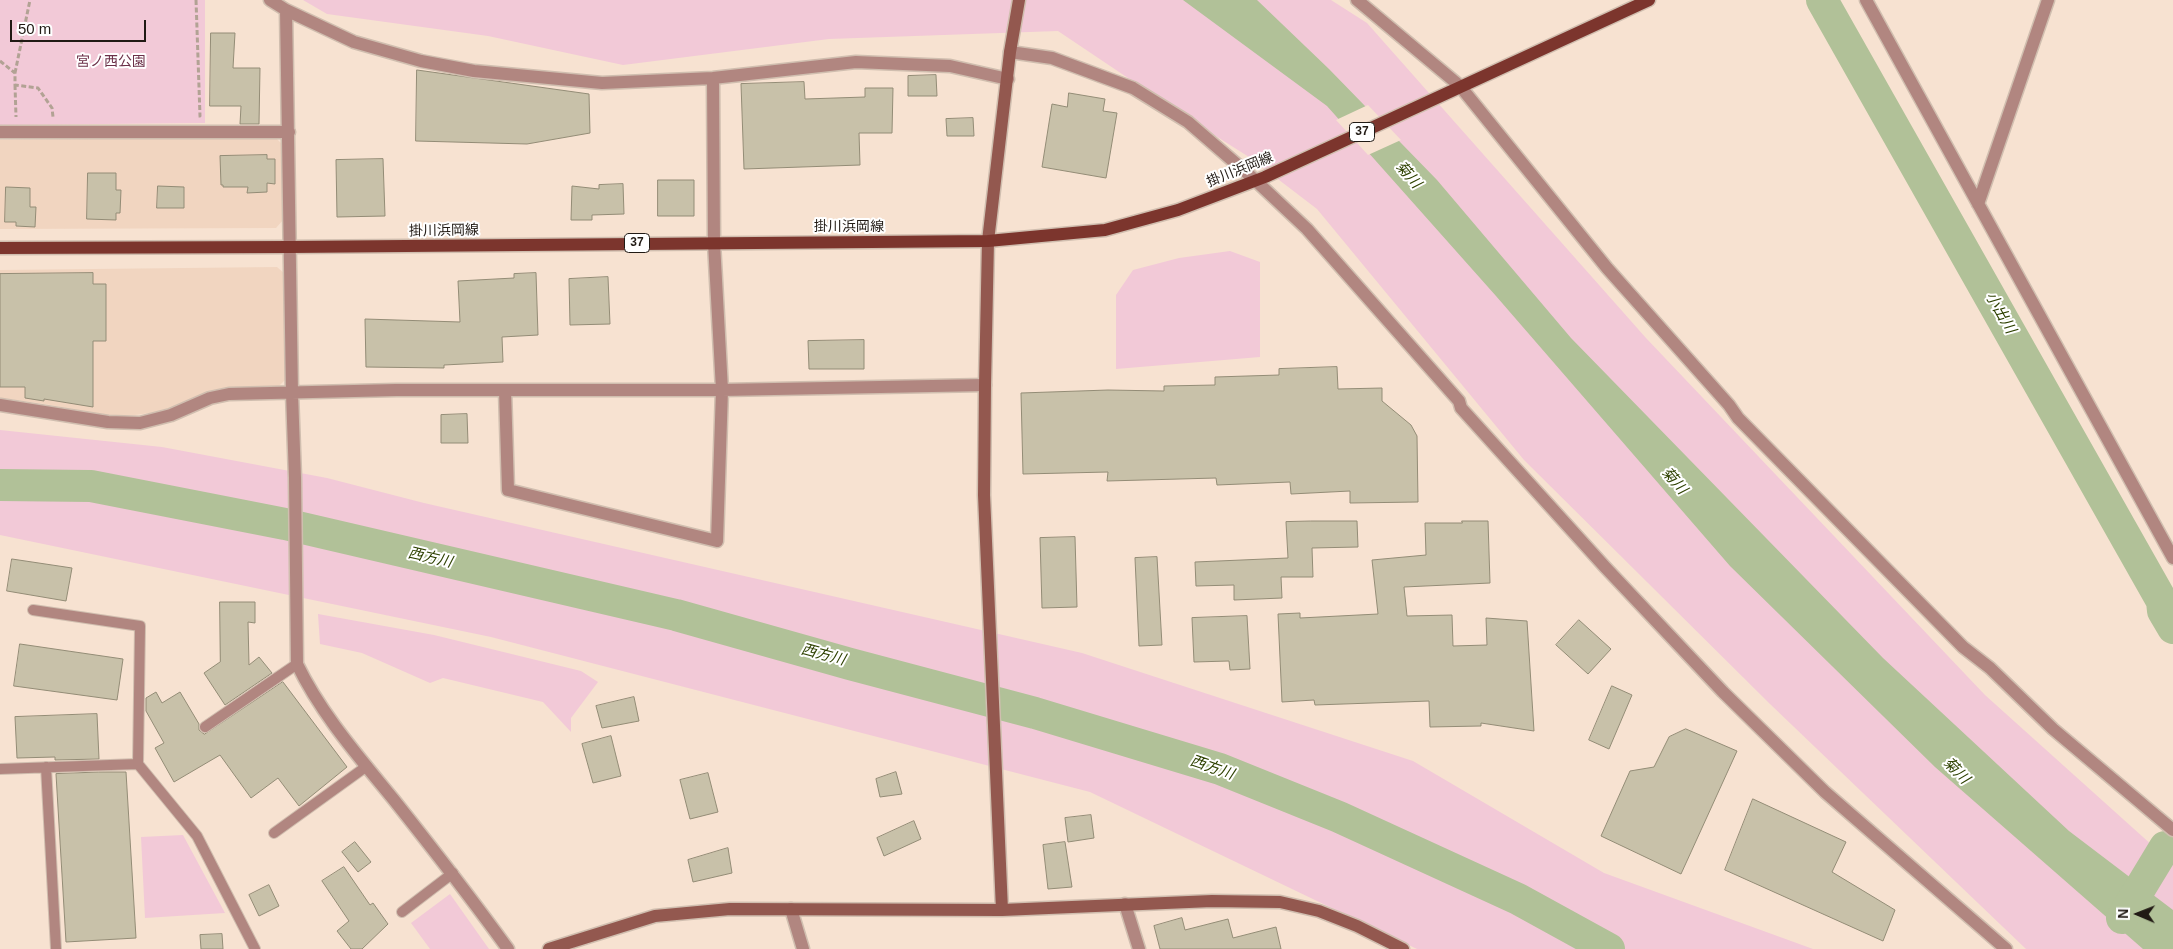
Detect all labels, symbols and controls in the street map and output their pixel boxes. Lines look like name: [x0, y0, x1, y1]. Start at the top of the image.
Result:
scale bar: [12, 10, 149, 42]
text: 50 m: [18, 20, 51, 37]
park label: 宮ノ西公園: [76, 54, 146, 70]
road number: 37: [1350, 122, 1374, 142]
street label: 掛川浜岡線: [1204, 149, 1276, 191]
water label: 菊川: [1391, 158, 1425, 192]
street label: 掛川浜岡線: [814, 219, 884, 235]
street label: 掛川浜岡線: [409, 222, 479, 240]
road number: 37: [624, 234, 650, 252]
water label: 小出川: [1981, 289, 2019, 337]
water label: 菊川: [1657, 464, 1691, 498]
water label: 西方川: [406, 544, 454, 572]
water label: 西方川: [799, 640, 847, 670]
water label: 西方川: [1188, 752, 1236, 784]
water label: 菊川: [1939, 754, 1973, 788]
north arrow: [2113, 889, 2163, 939]
text: N: [2115, 909, 2131, 919]

